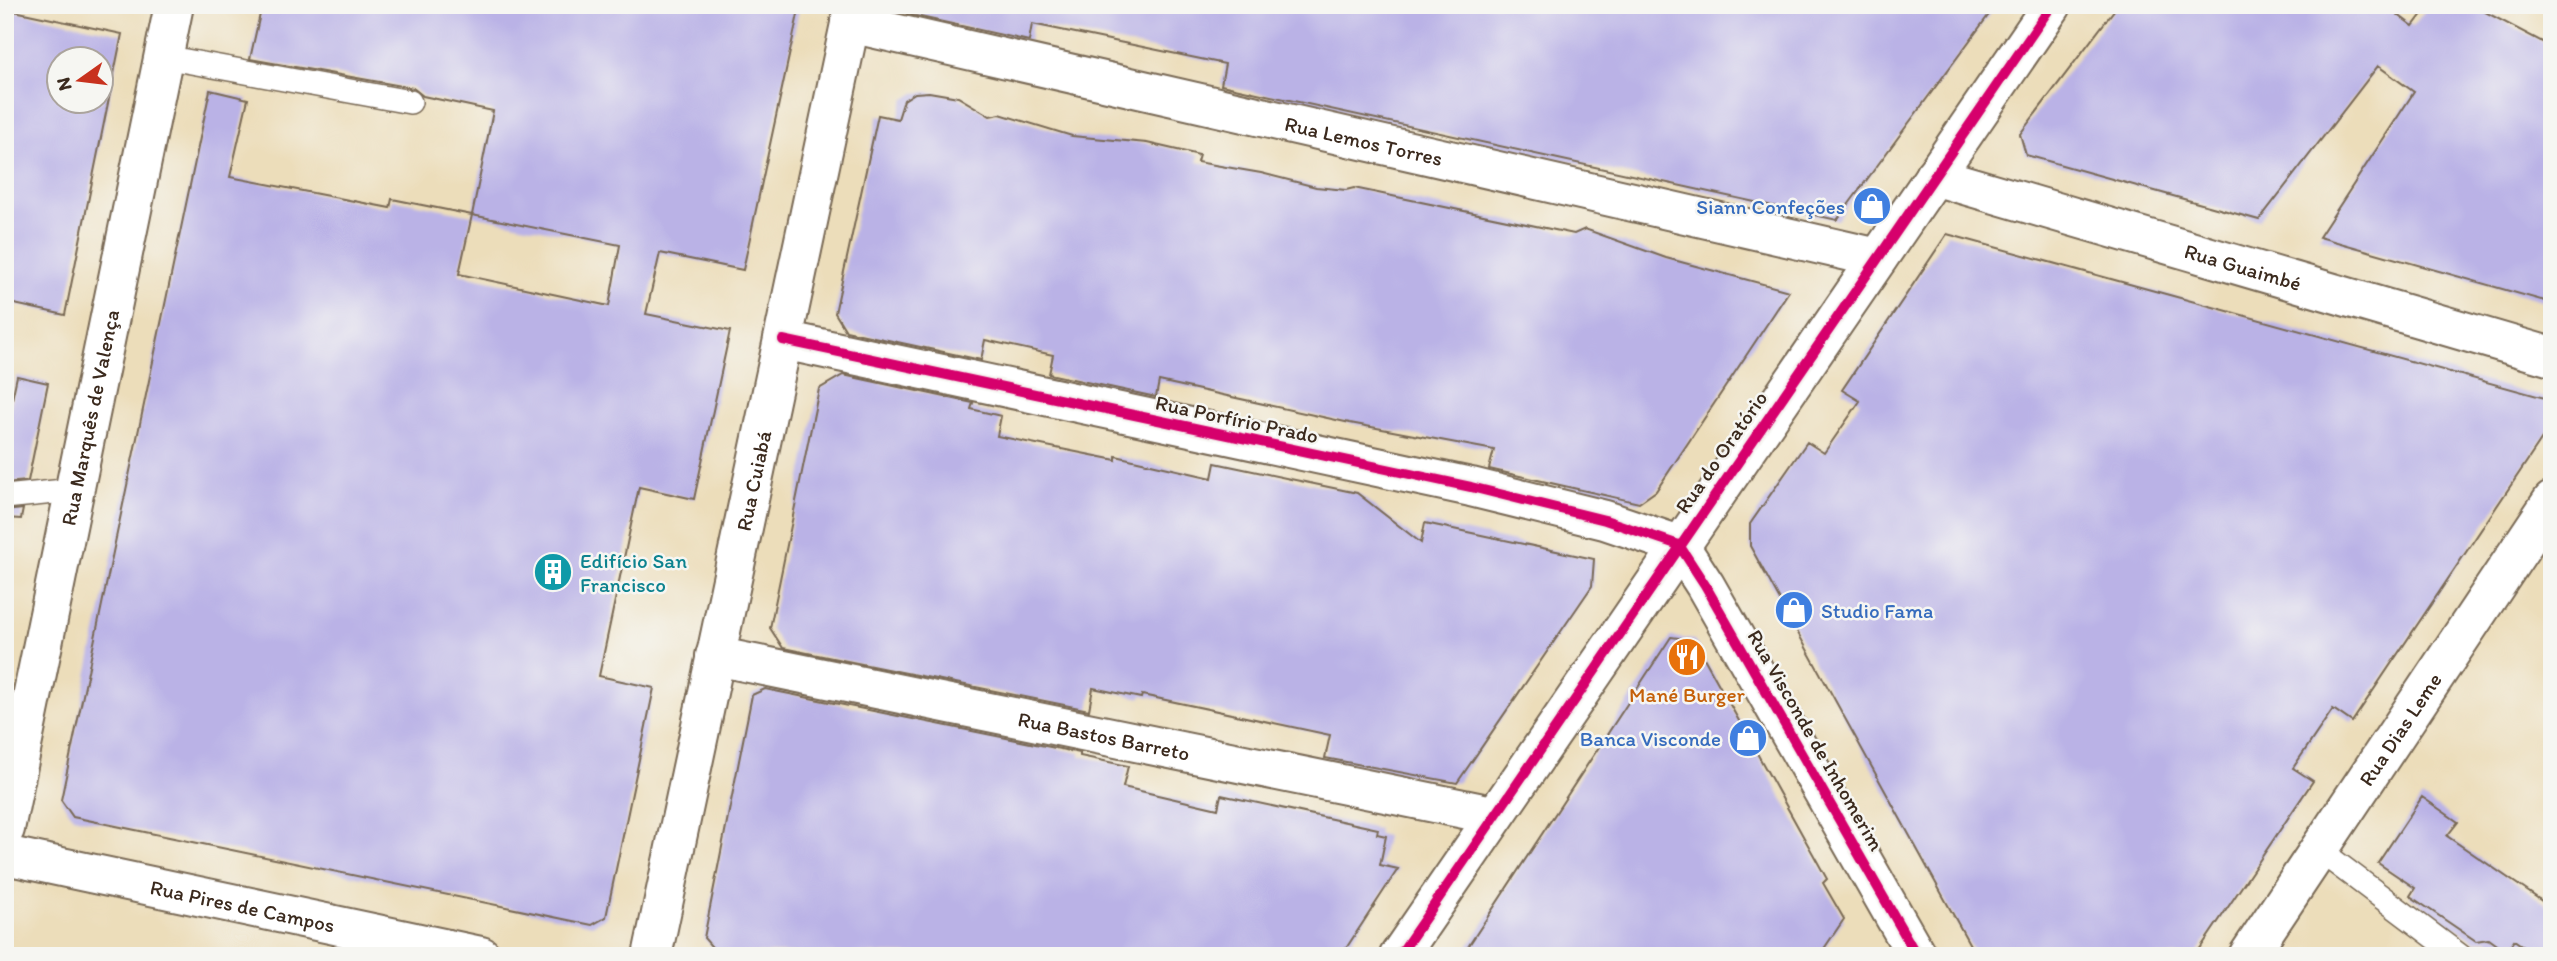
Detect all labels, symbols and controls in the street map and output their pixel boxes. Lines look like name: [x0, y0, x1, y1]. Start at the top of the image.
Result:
north arrow: [46, 46, 116, 116]
text: N: [51, 75, 77, 93]
street label: Rua Lemos Torres: [1282, 110, 1445, 171]
shop icon: Siann Confeções: [1851, 185, 1893, 227]
place label: Siann Confeções: [1696, 194, 1845, 219]
street label: Rua Guaimbé: [2182, 238, 2304, 295]
street label: Rua Marquês de Valença: [55, 307, 124, 528]
street label: Rua do Oratório: [1670, 386, 1772, 518]
street label: Rua Porfírio Prado: [1153, 390, 1321, 448]
street label: Rua Cuiabá: [730, 428, 776, 533]
place label: Edifício San Francisco: [580, 548, 687, 597]
building icon: Edifício San Francisco: [532, 551, 574, 593]
shop icon: Studio Fama: [1773, 589, 1815, 631]
place label: Studio Fama: [1821, 598, 1933, 623]
street label: Rua Visconde de Inhomerim: [1742, 625, 1890, 855]
restaurant icon: Mané Burger: [1666, 636, 1708, 678]
street label: Rua Dias Leme: [2353, 668, 2446, 790]
place label: Mané Burger: [1629, 682, 1746, 707]
street label: Rua Bastos Barreto: [1016, 706, 1192, 765]
shop icon: Banca Visconde: [1727, 717, 1769, 759]
place label: Banca Visconde: [1580, 726, 1721, 751]
street label: Rua Pires de Campos: [148, 874, 337, 937]

